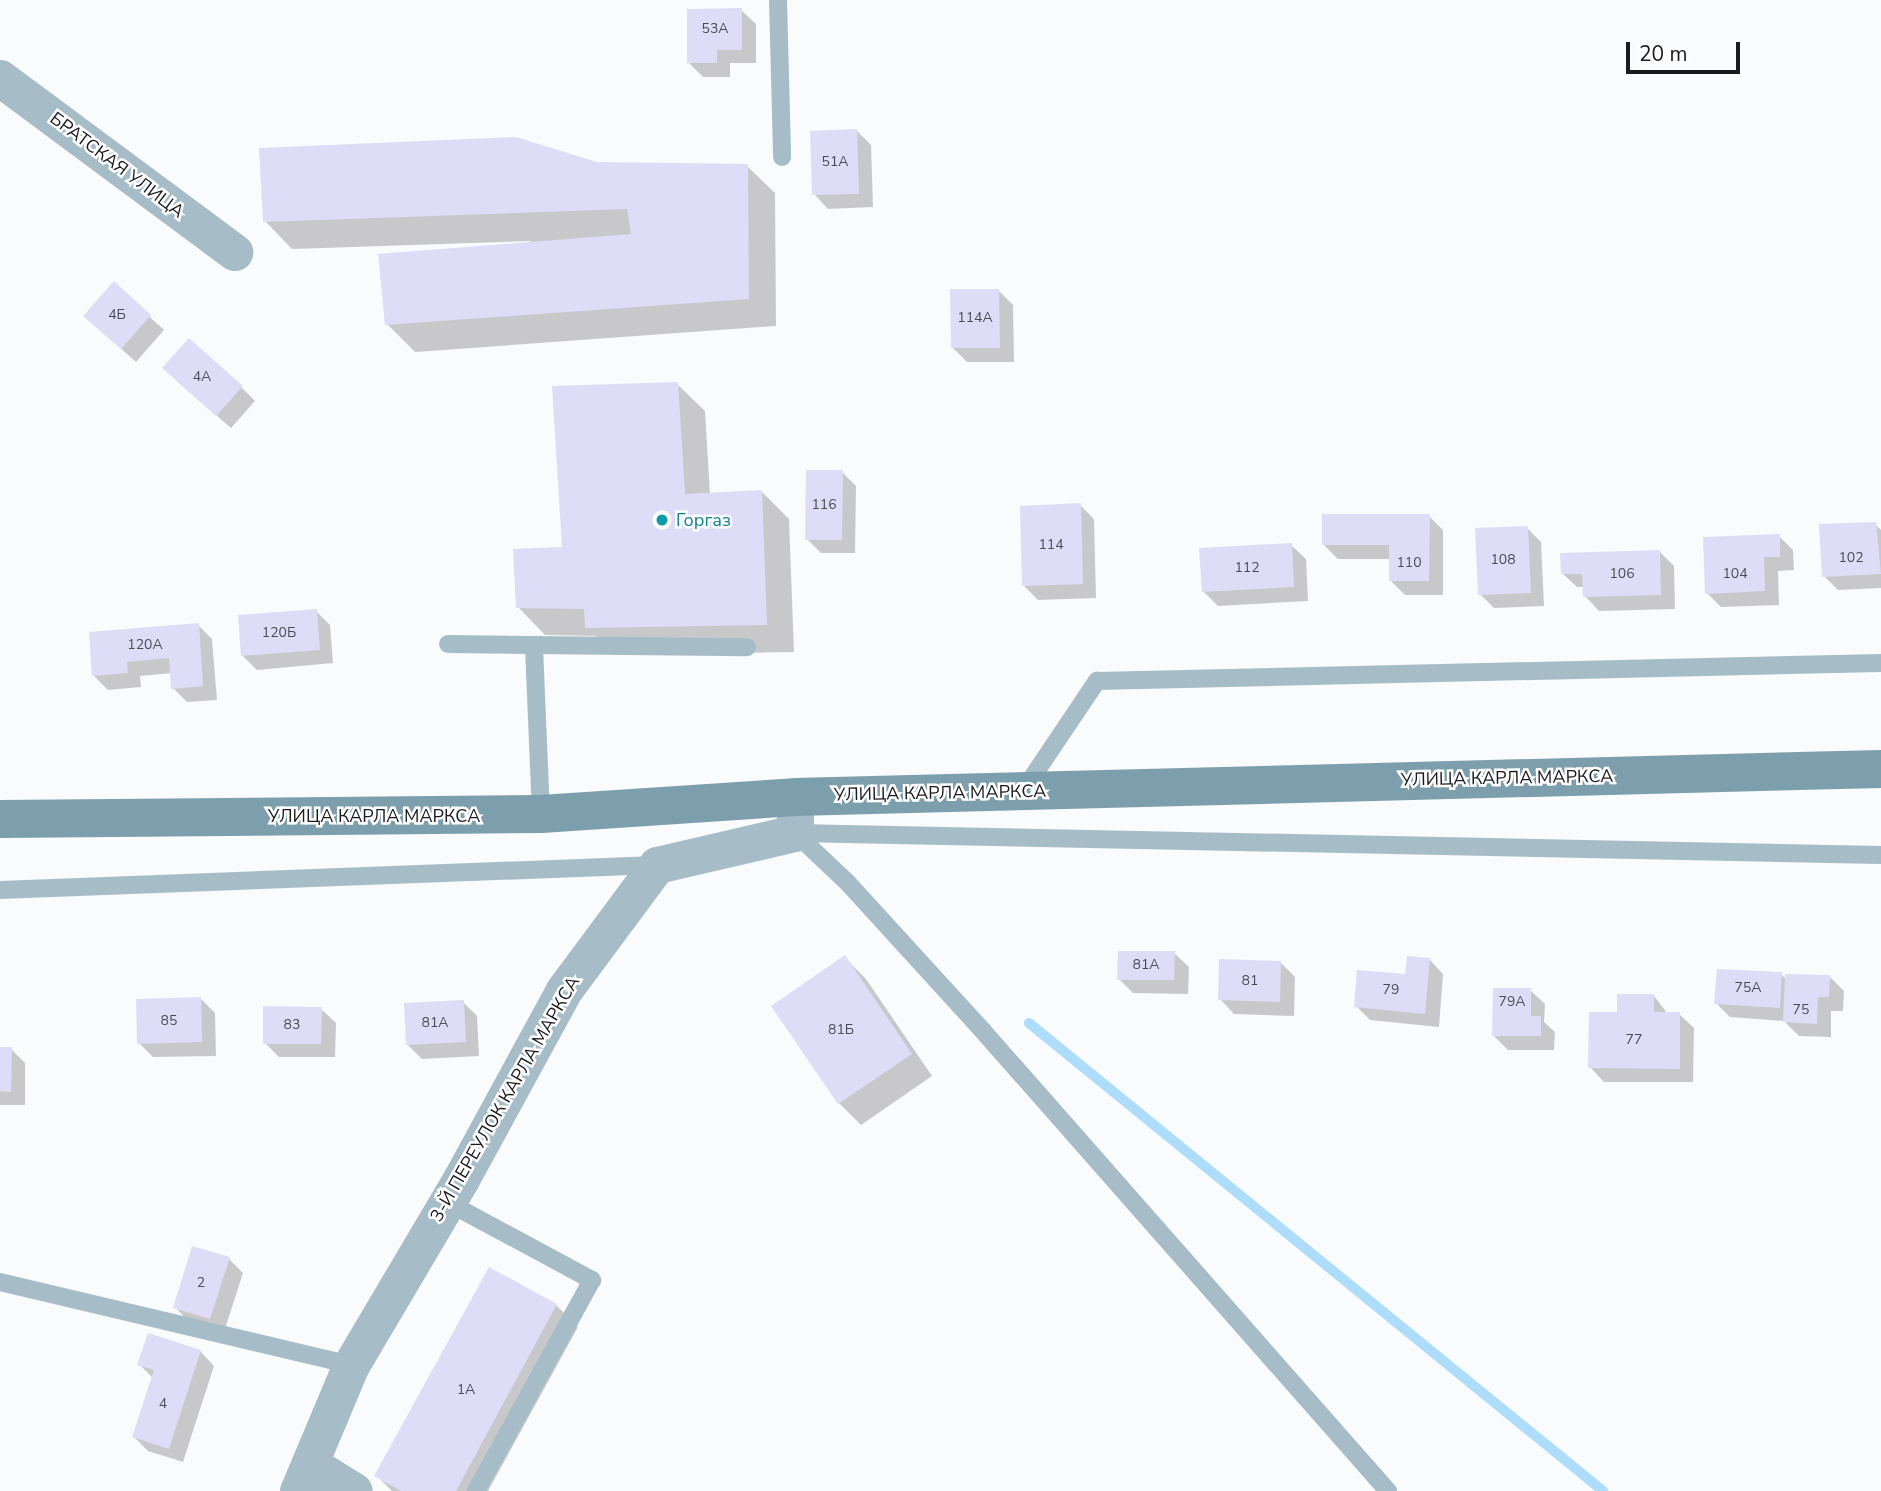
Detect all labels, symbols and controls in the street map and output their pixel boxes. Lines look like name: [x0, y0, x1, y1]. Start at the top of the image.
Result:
house number: 53А: [701, 21, 729, 37]
scale bar: [1629, 28, 1743, 72]
text: 20 m: [1639, 40, 1688, 68]
street label: БРАТСКАЯ УЛИЦА: [46, 108, 188, 222]
house number: 51А: [821, 154, 849, 170]
house number: 4Б: [108, 307, 126, 323]
house number: 114А: [957, 310, 993, 326]
house number: 4А: [193, 369, 211, 385]
house number: 116: [811, 497, 837, 513]
place label: Горгаз: [676, 509, 731, 531]
marker: Горгаз: [654, 512, 670, 528]
house number: 114: [1038, 537, 1064, 553]
house number: 102: [1838, 550, 1864, 566]
house number: 108: [1490, 552, 1516, 568]
house number: 110: [1396, 555, 1422, 571]
house number: 112: [1234, 560, 1260, 576]
house number: 106: [1609, 566, 1635, 582]
house number: 104: [1722, 566, 1748, 582]
house number: 120Б: [262, 625, 296, 641]
house number: 120А: [127, 637, 163, 653]
street label: УЛИЦА КАРЛА МАРКСА: [1401, 765, 1613, 791]
street label: УЛИЦА КАРЛА МАРКСА: [834, 780, 1046, 806]
street label: УЛИЦА КАРЛА МАРКСА: [268, 805, 480, 827]
house number: 81А: [1132, 957, 1160, 973]
street label: 3-Й ПЕРЕУЛОК КАРЛА МАРКСА: [426, 973, 584, 1225]
house number: 81: [1242, 973, 1258, 989]
house number: 75А: [1734, 980, 1762, 996]
house number: 79: [1383, 982, 1399, 998]
house number: 79А: [1498, 994, 1526, 1010]
house number: 75: [1793, 1002, 1809, 1018]
house number: 85: [161, 1013, 177, 1029]
house number: 81А: [421, 1015, 449, 1031]
house number: 83: [284, 1017, 300, 1033]
house number: 81Б: [828, 1022, 854, 1038]
house number: 77: [1626, 1032, 1642, 1048]
house number: 2: [197, 1275, 205, 1291]
house number: 1А: [457, 1382, 475, 1398]
house number: 4: [159, 1396, 167, 1412]

